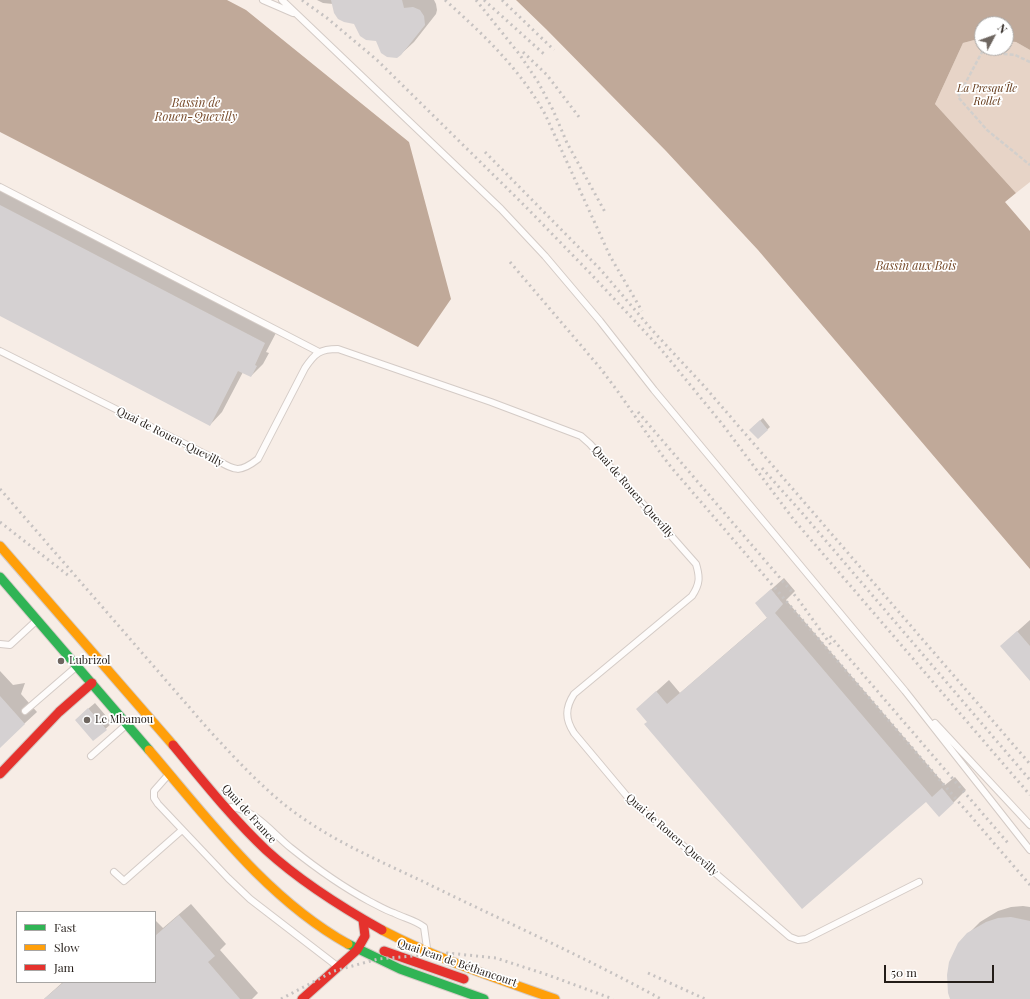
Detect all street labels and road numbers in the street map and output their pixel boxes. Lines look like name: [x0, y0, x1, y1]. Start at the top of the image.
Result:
street label: Quai de Rouen-Quevilly: [114, 404, 226, 470]
street label: Quai de Rouen-Quevilly: [589, 443, 677, 541]
street label: Quai de France: [219, 782, 279, 846]
street label: Quai de Rouen-Quevilly: [623, 791, 721, 879]
street label: Quai Jean de Béthancourt: [395, 936, 519, 990]

